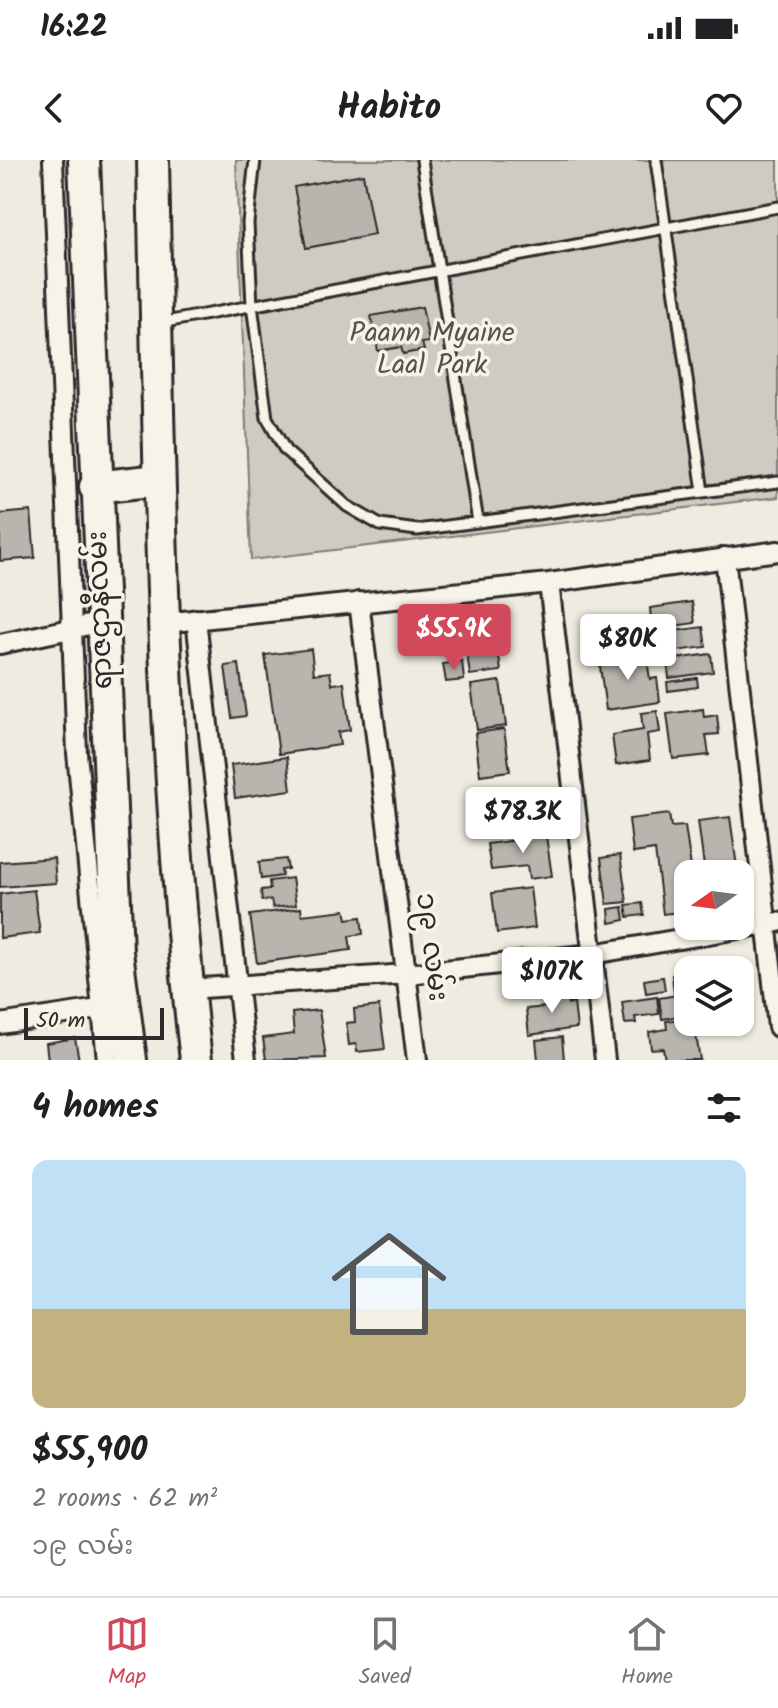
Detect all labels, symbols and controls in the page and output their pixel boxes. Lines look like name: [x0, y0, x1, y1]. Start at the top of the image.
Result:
text: 16:22: [40, 4, 108, 52]
text: Habito: [337, 80, 441, 137]
icon: back: [32, 86, 76, 130]
icon: heart: [702, 86, 746, 130]
park label: Paann Myaine Laal Park: [349, 311, 515, 388]
street label: ရာဇဌာနီလမ်း: [76, 530, 126, 690]
pin: $55.9K: [389, 604, 519, 672]
text: $55.9K: [416, 609, 492, 651]
pin: $80K: [581, 614, 675, 682]
text: $80K: [598, 619, 658, 661]
pin: $78.3K: [458, 787, 588, 855]
text: $78.3K: [483, 792, 563, 834]
north arrow: [674, 860, 754, 940]
map controls: [674, 860, 754, 1036]
street label: ၁၉ လမ်း: [402, 890, 460, 1004]
pin: $107K: [496, 947, 608, 1015]
text: $107K: [520, 952, 584, 994]
button: layers: [674, 956, 754, 1036]
scale bar: [24, 1004, 164, 1040]
text: 50 m: [36, 1004, 85, 1039]
text: 4 homes: [32, 1081, 159, 1135]
icon: filters: [702, 1086, 746, 1130]
icon: home: [317, 1212, 461, 1356]
text: $55,900: [32, 1424, 148, 1478]
text: 2 rooms · 62 m²: [32, 1478, 217, 1520]
text: ၁၉ လမ်း: [32, 1526, 133, 1568]
tab: Map: [105, 1612, 149, 1695]
tab: Saved: [359, 1612, 411, 1695]
tab: Home: [621, 1612, 673, 1695]

